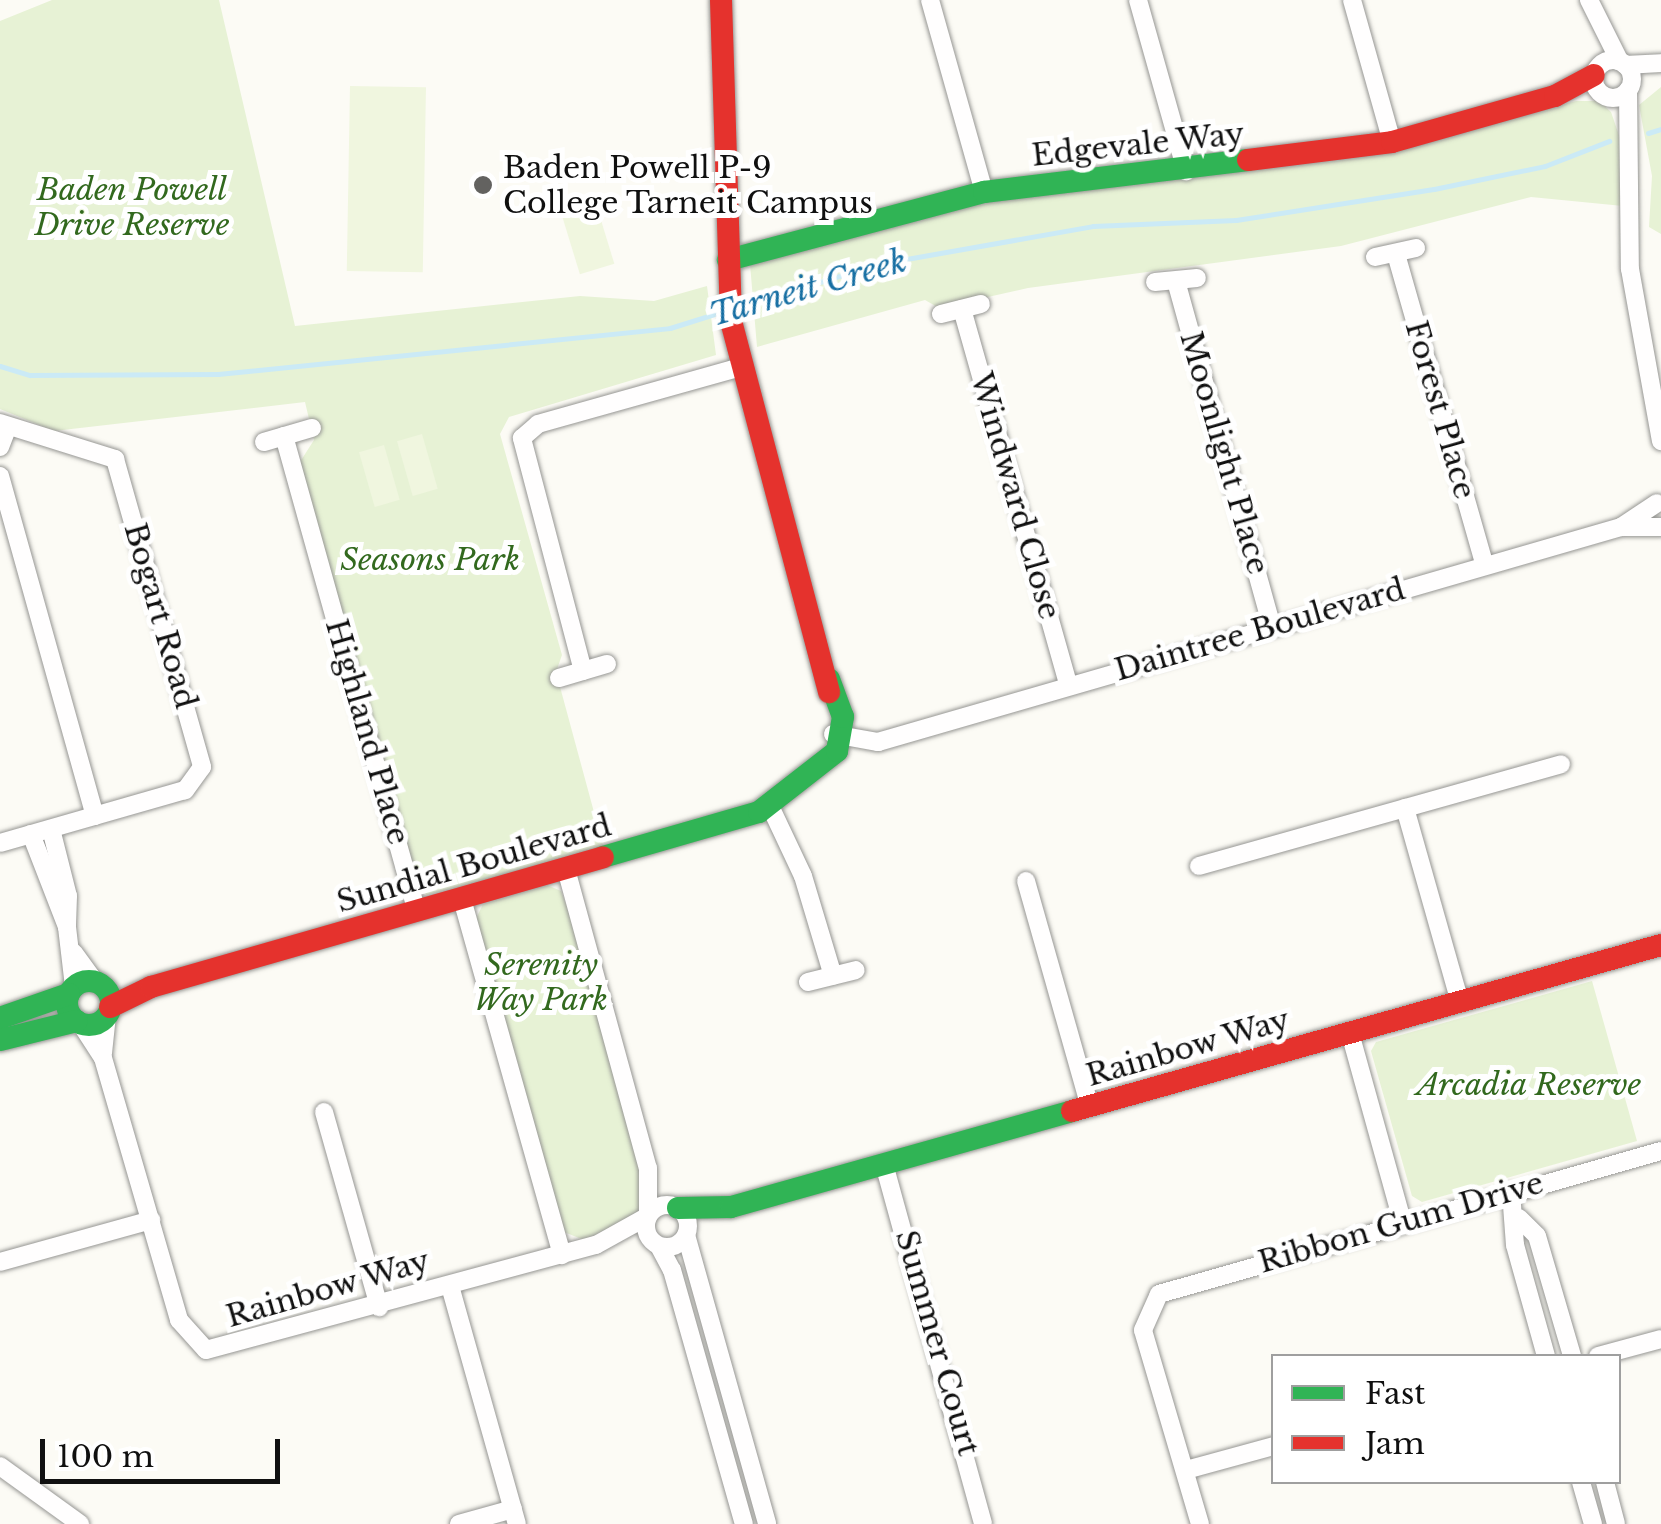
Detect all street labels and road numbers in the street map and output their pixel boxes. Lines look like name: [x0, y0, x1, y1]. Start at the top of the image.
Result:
street label: Edgevale Way: [1029, 116, 1247, 174]
street label: Forest Place: [1397, 317, 1483, 503]
street label: Moonlight Place: [1172, 328, 1276, 578]
street label: Windward Close: [963, 368, 1067, 624]
street label: Bogart Road: [116, 519, 204, 713]
street label: Daintree Boulevard: [1111, 571, 1409, 689]
street label: Highland Place: [318, 615, 416, 849]
street label: Sundial Boulevard: [333, 808, 615, 920]
street label: Rainbow Way: [1081, 1002, 1295, 1094]
street label: Ribbon Gum Drive: [1254, 1165, 1548, 1281]
street label: Summer Court: [888, 1226, 986, 1460]
street label: Rainbow Way: [221, 1243, 435, 1335]

